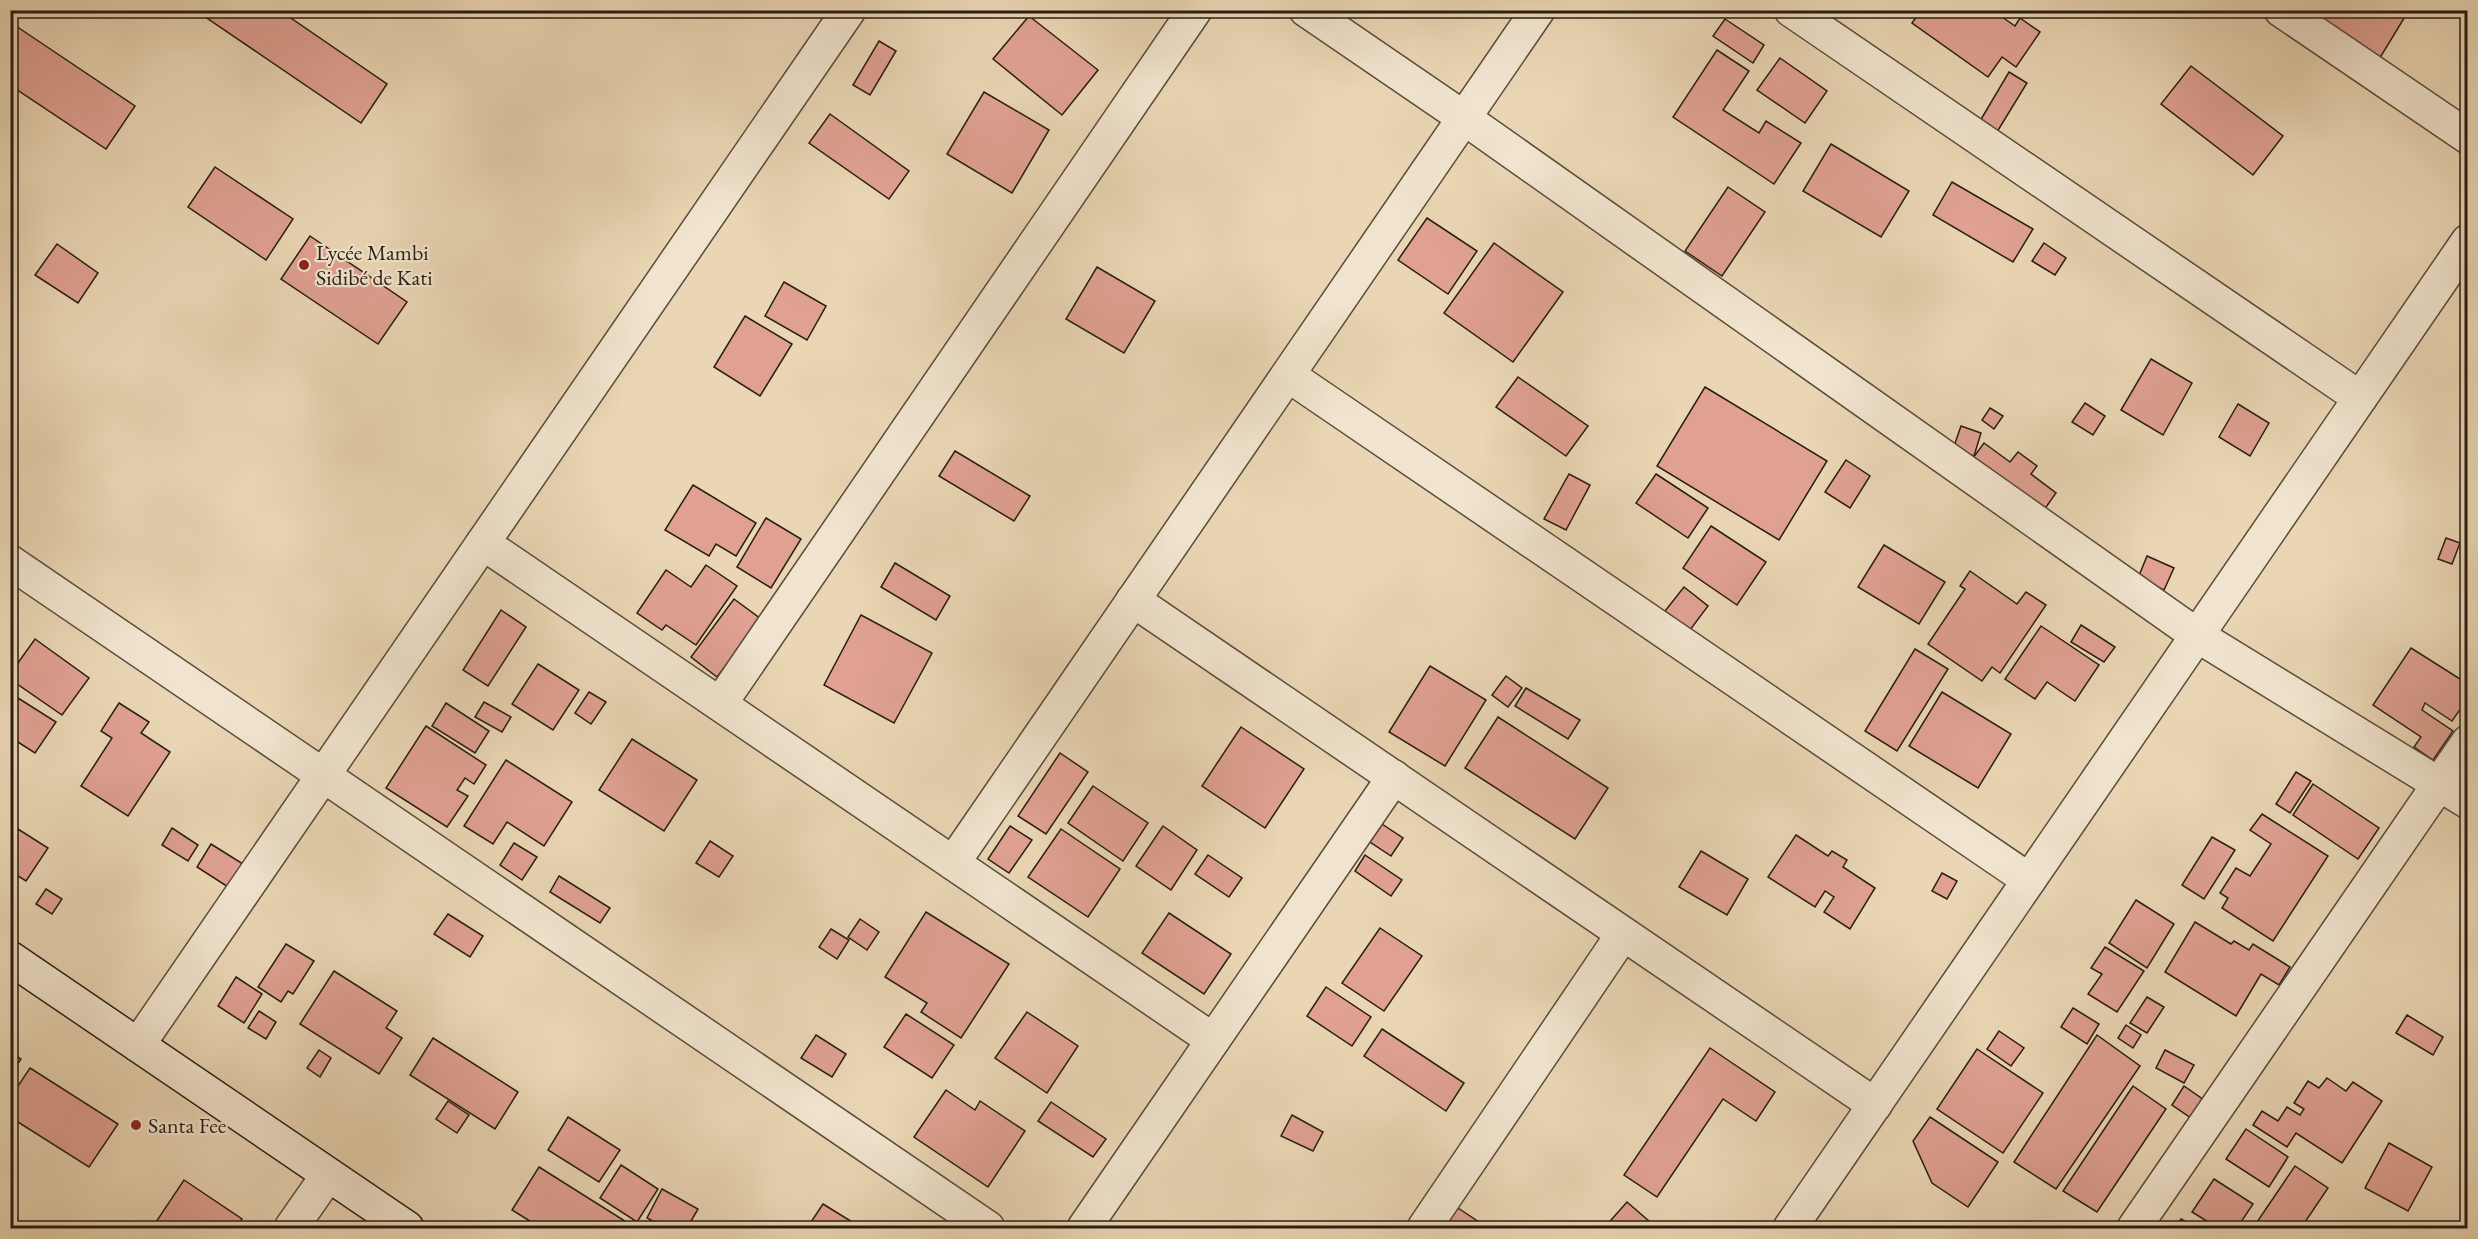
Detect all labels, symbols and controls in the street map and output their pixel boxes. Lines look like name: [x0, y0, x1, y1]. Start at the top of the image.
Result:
place label: Lycée Mambi Sidibé de Kati: [316, 238, 433, 292]
marker: Lycée Mambi Sidibé de Kati: [297, 258, 311, 272]
place label: Santa Fee: [148, 1111, 227, 1140]
marker: Santa Fee: [129, 1118, 143, 1132]

